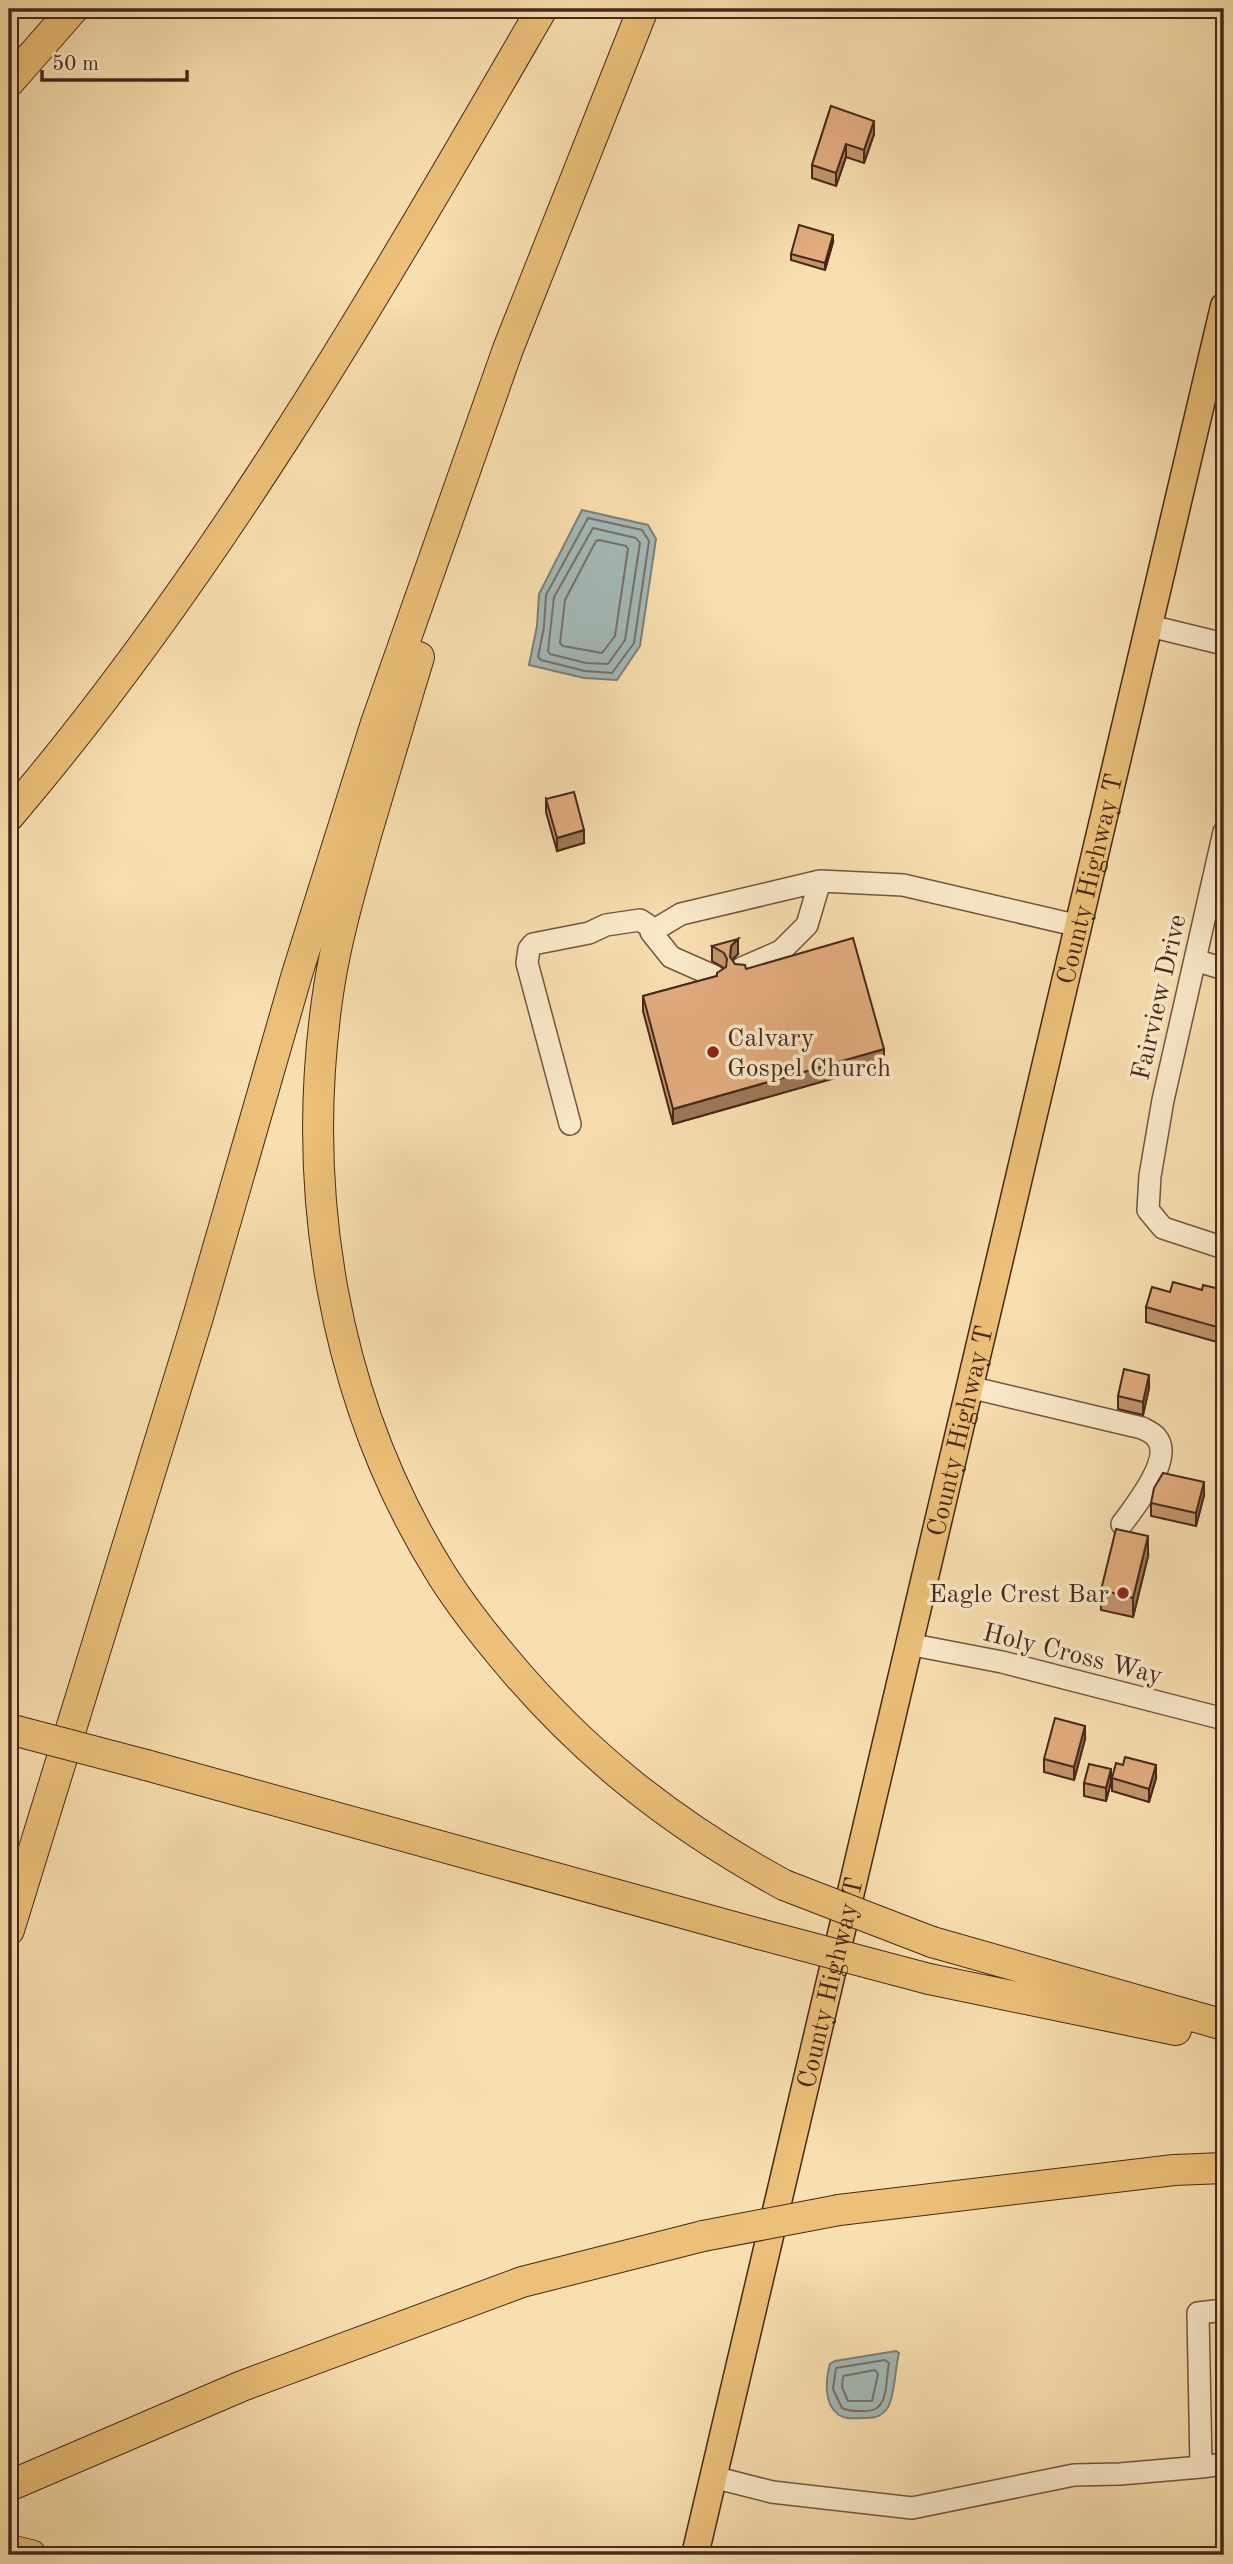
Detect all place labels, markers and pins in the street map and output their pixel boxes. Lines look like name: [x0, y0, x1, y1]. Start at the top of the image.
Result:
place label: Calvary Gospel Church: [727, 1026, 891, 1082]
marker: Calvary Gospel Church: [705, 1044, 721, 1060]
place label: Eagle Crest Bar: [929, 1582, 1109, 1608]
marker: Eagle Crest Bar: [1115, 1585, 1131, 1601]

